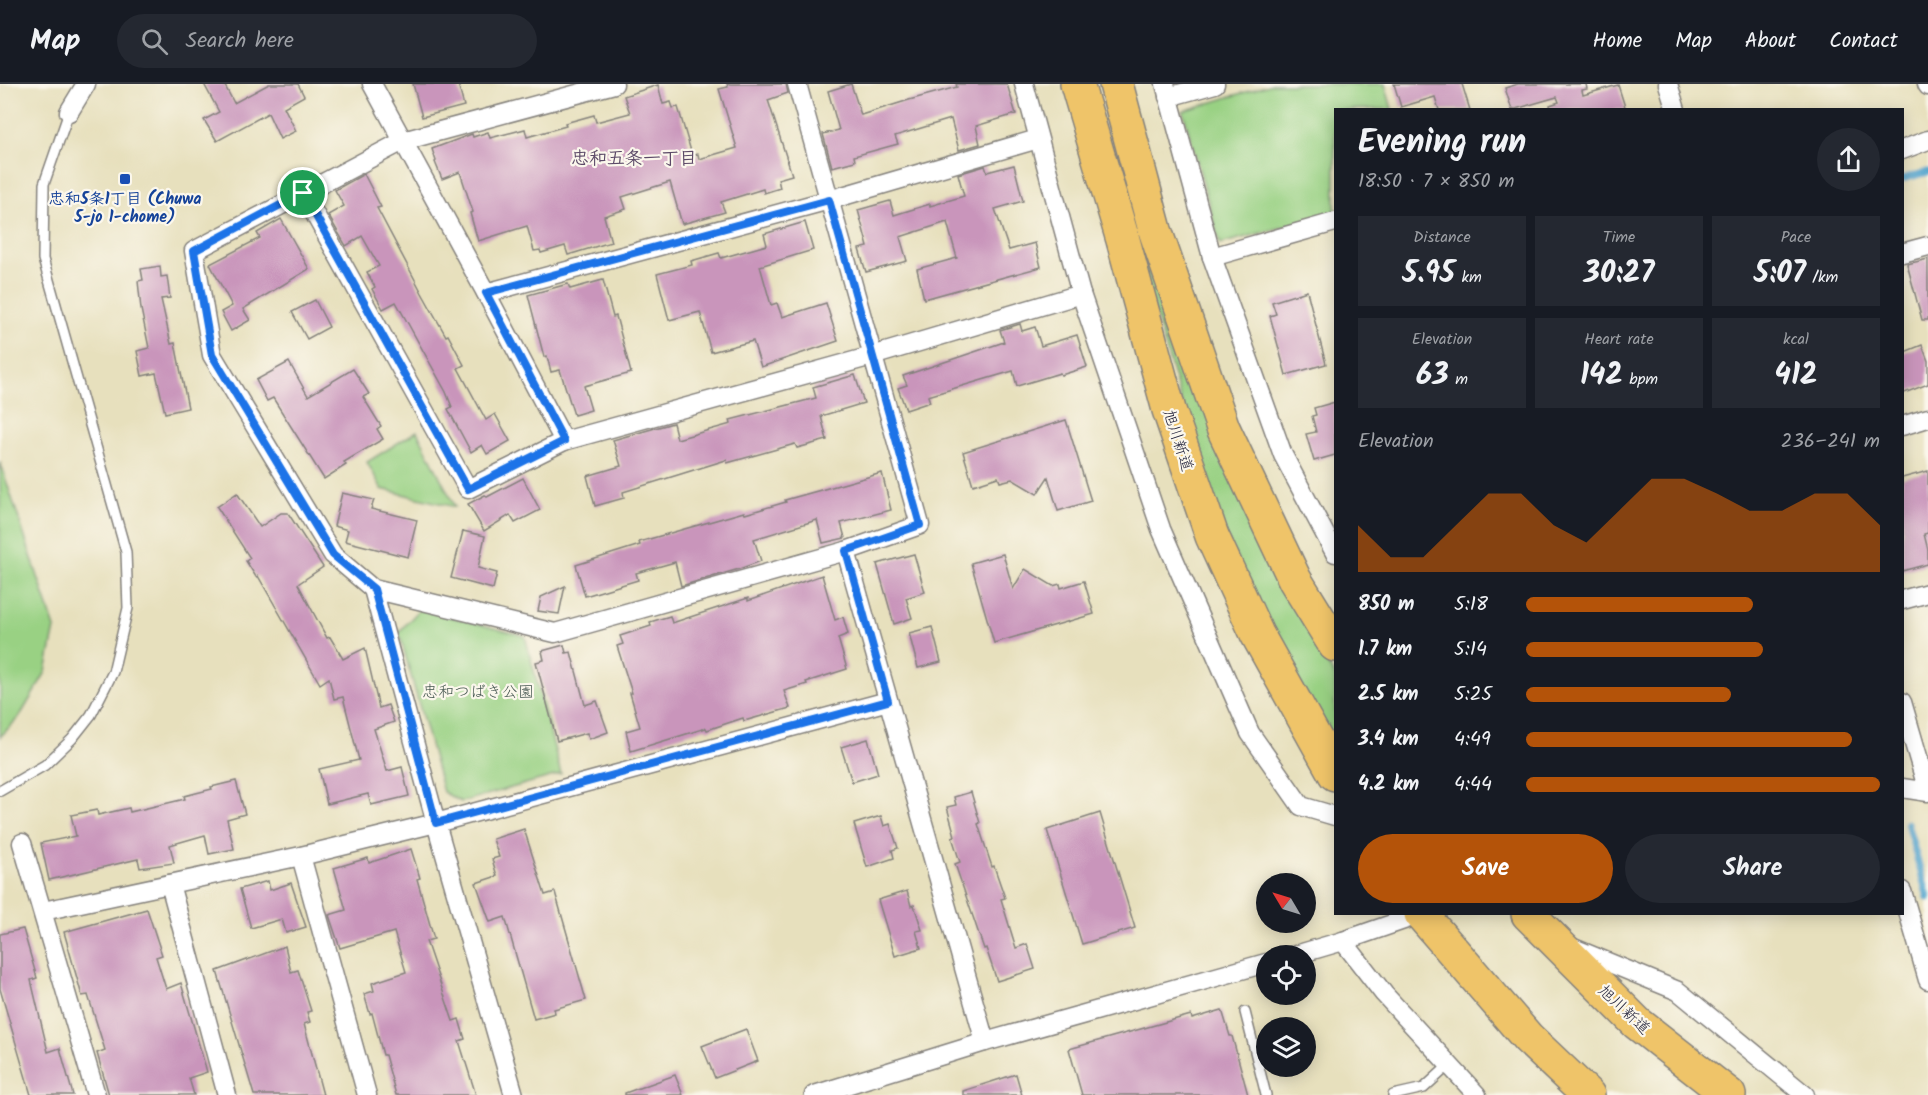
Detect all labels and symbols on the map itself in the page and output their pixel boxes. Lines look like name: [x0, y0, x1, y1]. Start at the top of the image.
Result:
district label: 忠和五条一丁目: [571, 145, 697, 174]
pin: [277, 167, 328, 218]
marker: 忠和5条1丁目 (Chuwa 5-jo 1-chome): [118, 172, 132, 186]
place label: 忠和5条1丁目 (Chuwa 5-jo 1-chome): [49, 187, 201, 230]
street label: 旭川新道: [1156, 406, 1199, 475]
park label: 忠和つばき公園: [422, 680, 534, 705]
north arrow: [1256, 873, 1316, 933]
street label: 旭川新道: [1592, 979, 1656, 1041]

